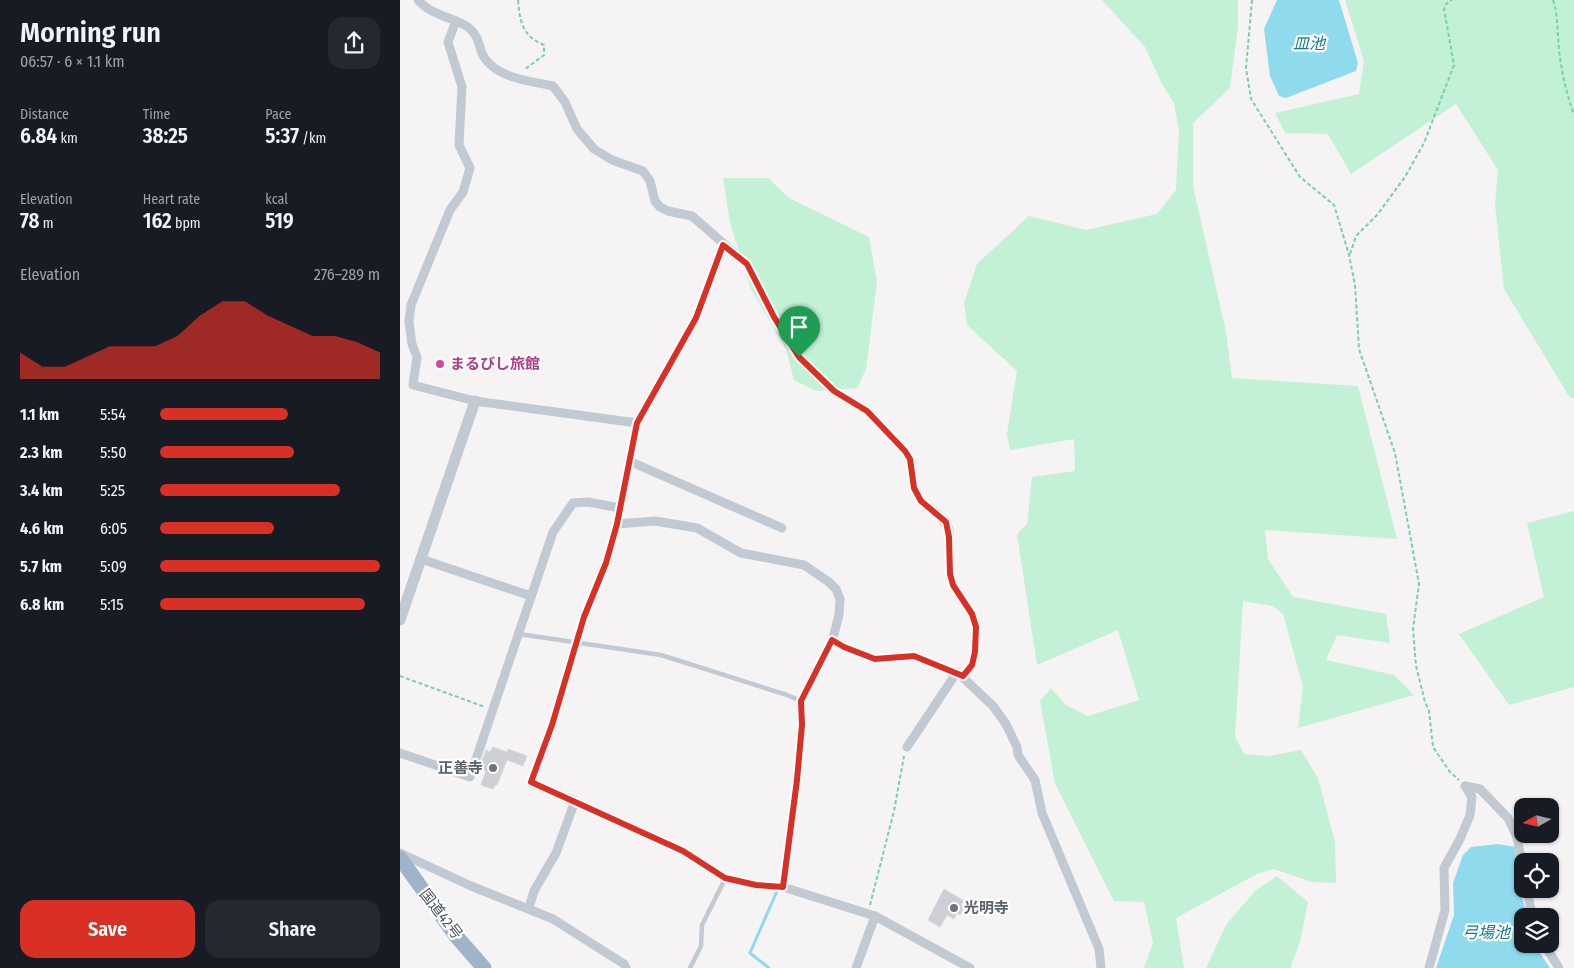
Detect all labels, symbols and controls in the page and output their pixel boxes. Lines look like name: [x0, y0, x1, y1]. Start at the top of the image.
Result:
text: Morning run: [20, 16, 161, 49]
button: share: [328, 17, 380, 69]
water label: 皿池: [1293, 34, 1327, 53]
text: 06:57 · 6 × 1.1 km: [20, 52, 125, 71]
text: Distance: [20, 106, 69, 123]
text: Time: [143, 106, 170, 123]
text: Pace: [265, 106, 291, 123]
text: 6.84: [20, 123, 57, 149]
text: 38:25: [143, 123, 188, 149]
text: 5:37: [265, 123, 299, 149]
text: km: [57, 130, 78, 147]
text: /km: [299, 130, 326, 147]
text: Elevation: [20, 191, 73, 208]
text: Heart rate: [143, 191, 200, 208]
text: kcal: [265, 191, 288, 208]
text: 78: [20, 208, 39, 234]
text: 162: [143, 208, 172, 234]
text: 519: [265, 208, 294, 234]
text: m: [39, 215, 54, 232]
text: bpm: [172, 215, 201, 232]
text: Elevation: [20, 265, 80, 284]
text: 276–289 m: [314, 265, 380, 284]
pin: [778, 306, 820, 357]
icon: arrive: [785, 313, 813, 341]
place label: まるびし旅館: [450, 355, 540, 373]
marker: まるびし旅館: [434, 358, 446, 370]
text: 1.1 km: [20, 405, 59, 424]
text: 5:54: [100, 405, 126, 424]
text: 2.3 km: [20, 443, 63, 462]
text: 5:50: [100, 443, 126, 462]
text: 3.4 km: [20, 481, 63, 500]
text: 5:25: [100, 481, 125, 500]
text: 4.6 km: [20, 519, 64, 538]
text: 6:05: [100, 519, 127, 538]
text: 5.7 km: [20, 557, 62, 576]
text: 5:09: [100, 557, 127, 576]
text: 6.8 km: [20, 595, 64, 614]
text: 5:15: [100, 595, 124, 614]
place label: 正善寺: [438, 759, 483, 777]
marker: 正善寺: [487, 762, 499, 774]
north arrow: [1514, 798, 1559, 842]
map controls: [1514, 798, 1559, 953]
button: locate: [1514, 853, 1559, 898]
street label: 国道42号: [416, 885, 466, 943]
place label: 光明寺: [964, 899, 1009, 917]
button: Save: [20, 900, 195, 958]
button: Share: [205, 900, 380, 958]
marker: 光明寺: [948, 902, 960, 914]
button: layers: [1514, 908, 1559, 953]
water label: 弓場池: [1462, 923, 1512, 942]

